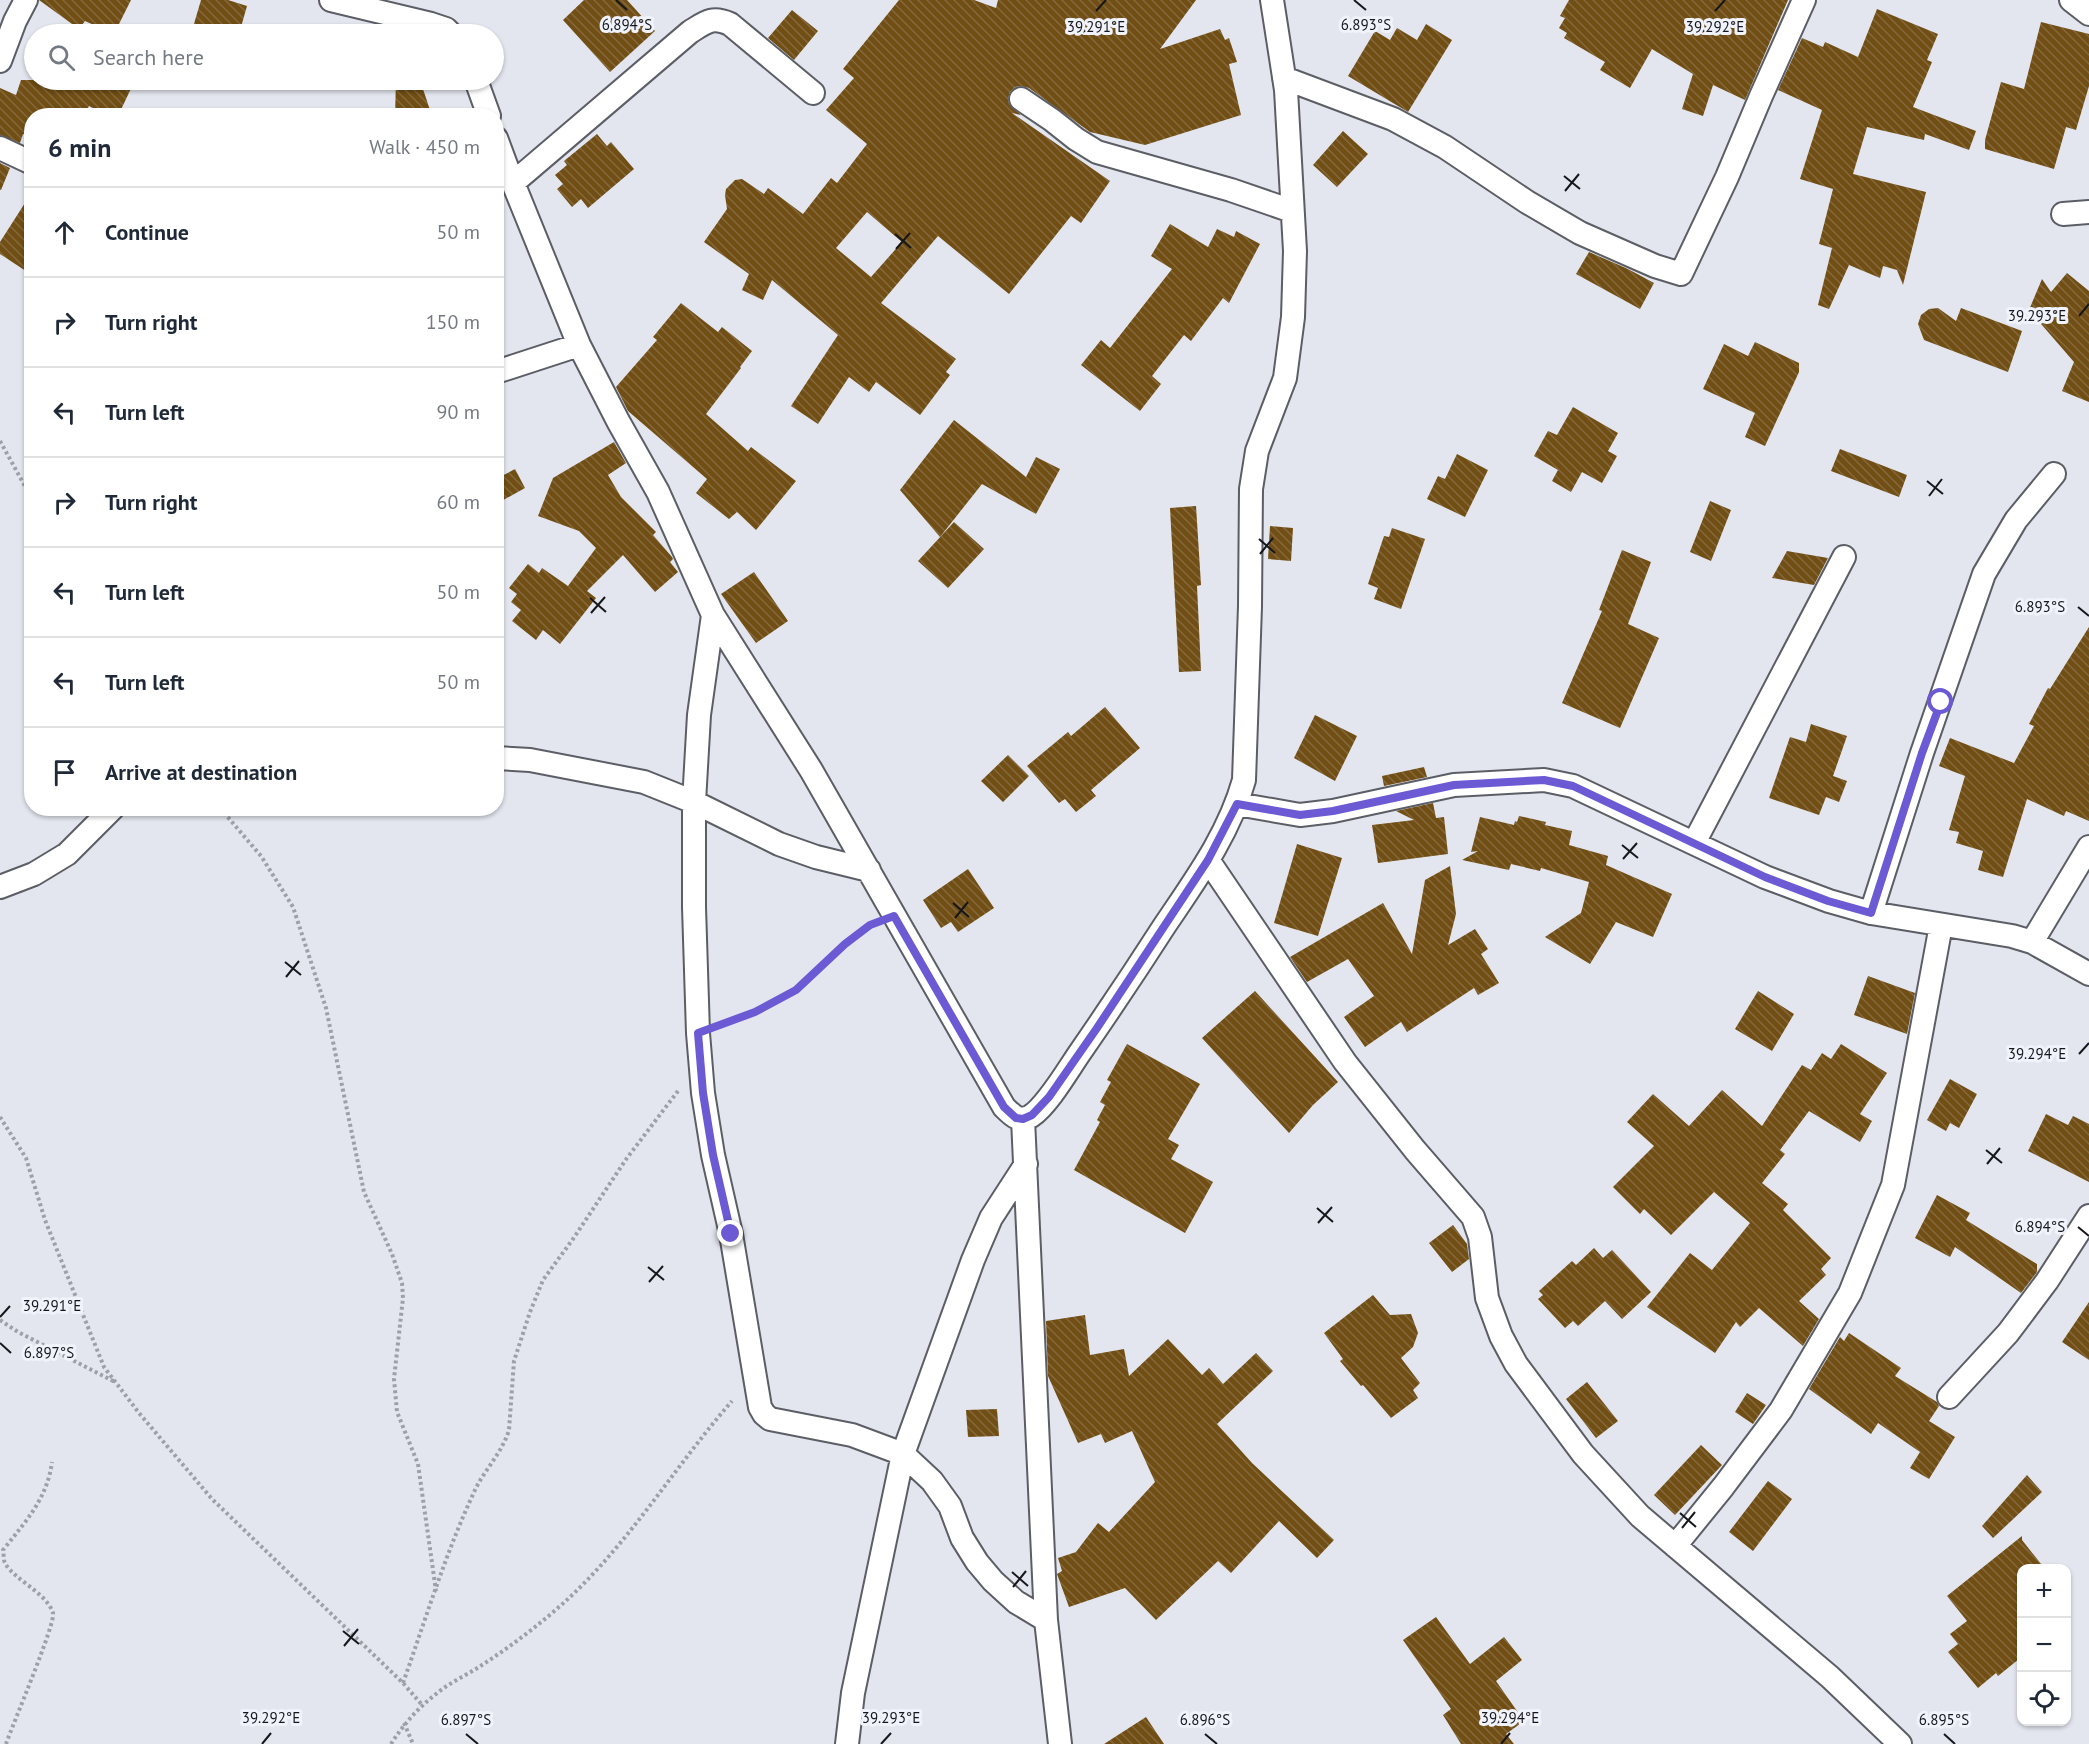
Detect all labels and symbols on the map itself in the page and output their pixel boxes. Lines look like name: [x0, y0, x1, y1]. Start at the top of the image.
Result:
text: 6.894°S: [602, 15, 652, 34]
text: 6.893°S: [1341, 15, 1391, 34]
text: 39.291°E: [1067, 17, 1125, 36]
text: 39.292°E: [1686, 17, 1744, 36]
text: 39.293°E: [2008, 306, 2066, 325]
text: 6.893°S: [2015, 597, 2065, 616]
route start: [1927, 688, 1953, 714]
text: 39.294°E: [2008, 1044, 2066, 1063]
text: 6.894°S: [2015, 1217, 2065, 1236]
route end: [717, 1220, 743, 1246]
text: 39.291°E: [23, 1296, 81, 1315]
text: 6.897°S: [24, 1343, 74, 1362]
text: 39.292°E: [242, 1708, 300, 1727]
text: 39.293°E: [862, 1708, 920, 1727]
text: 39.294°E: [1481, 1708, 1539, 1727]
text: 6.897°S: [441, 1710, 491, 1729]
text: 6.896°S: [1180, 1710, 1230, 1729]
text: 6.895°S: [1919, 1710, 1969, 1729]

